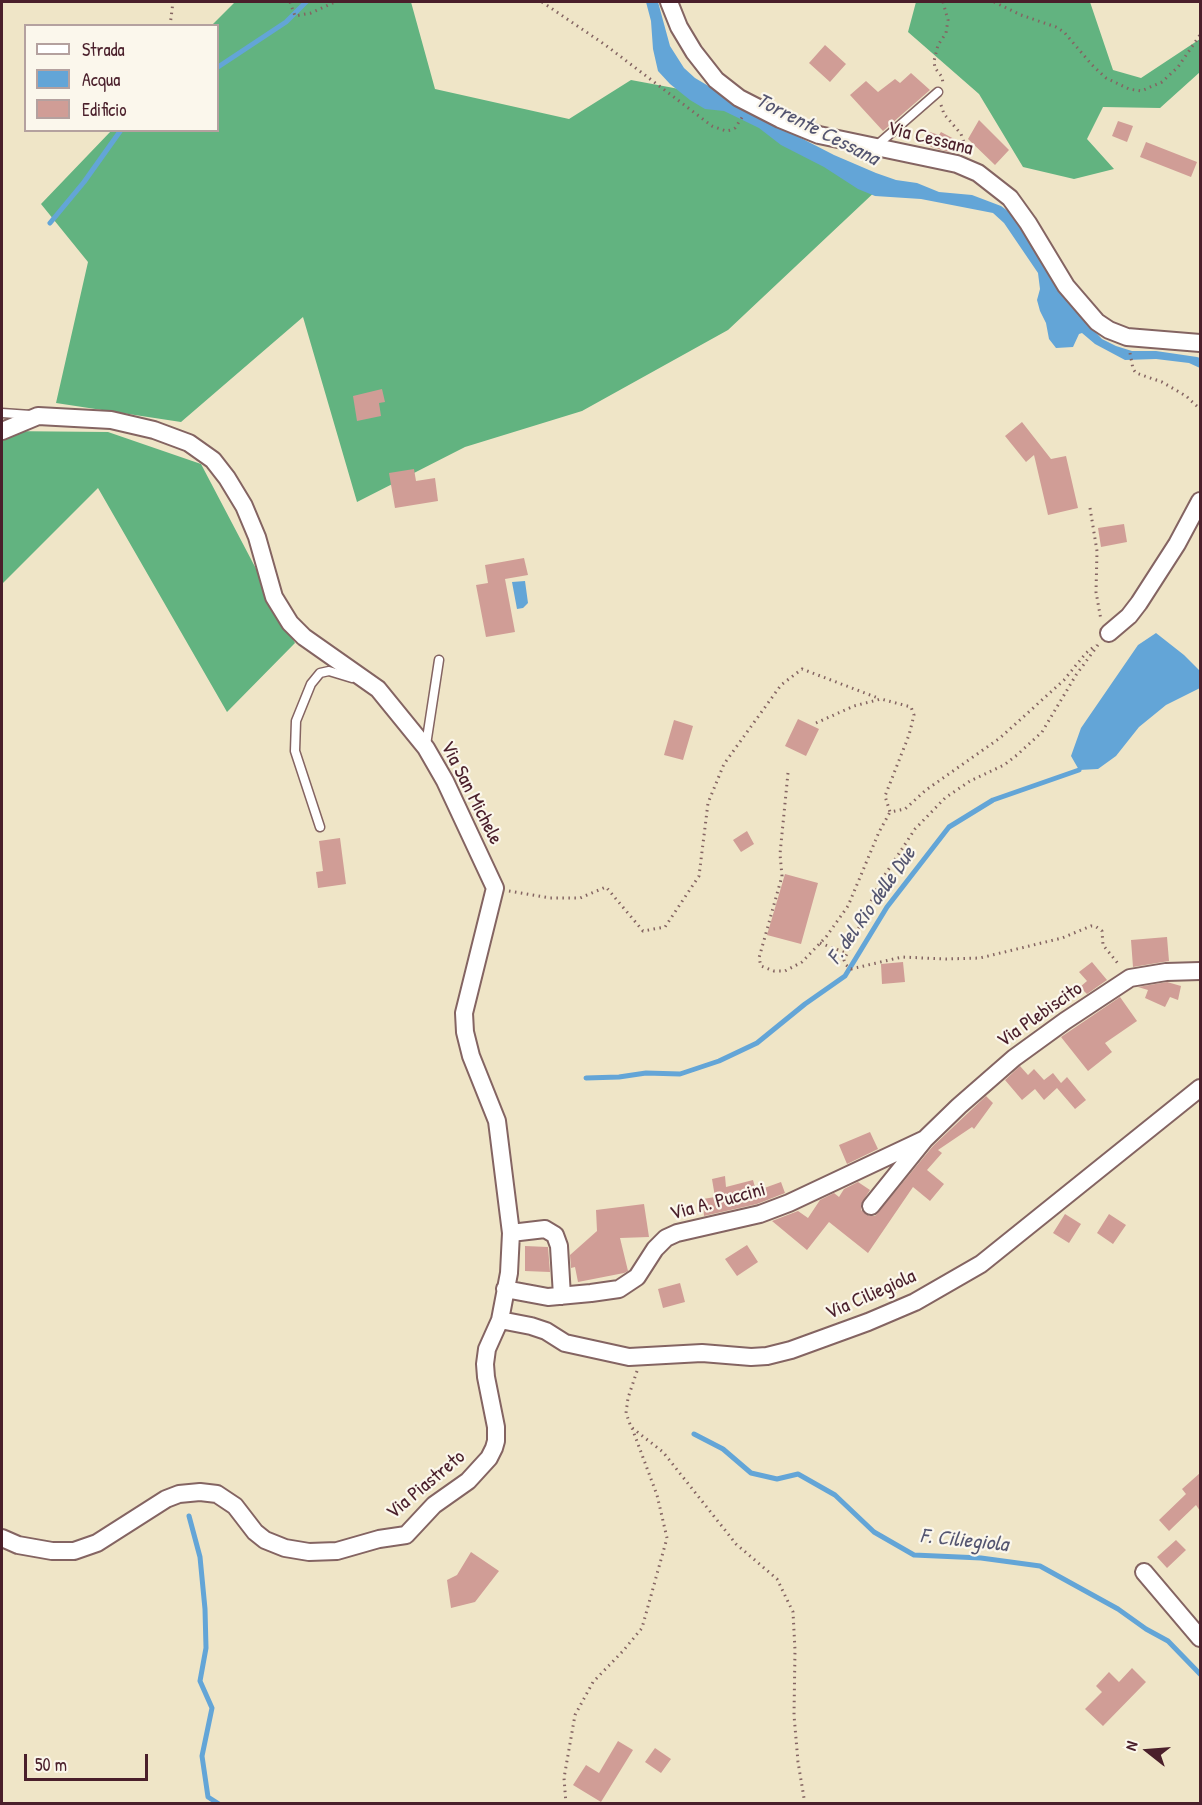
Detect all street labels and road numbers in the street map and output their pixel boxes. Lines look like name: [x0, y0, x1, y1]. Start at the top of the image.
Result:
street label: Via Cessana: [885, 117, 975, 161]
street label: Via San Michele: [435, 737, 507, 849]
street label: Via Plebiscito: [993, 977, 1087, 1053]
street label: Via A. Puccini: [668, 1178, 768, 1226]
street label: Via Ciliegiola: [822, 1265, 920, 1325]
street label: Via Piastreto: [382, 1445, 470, 1525]

